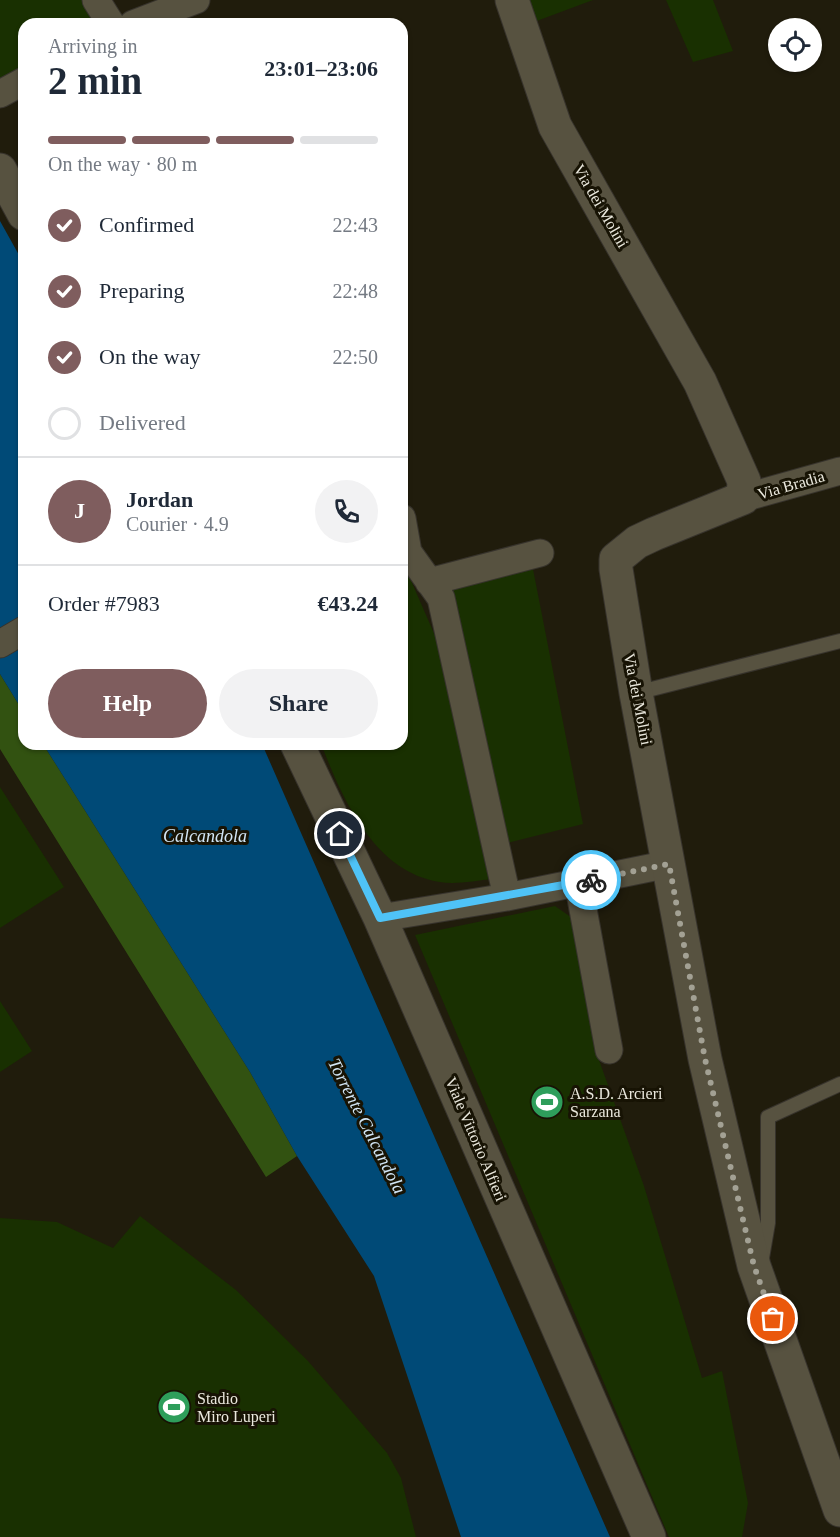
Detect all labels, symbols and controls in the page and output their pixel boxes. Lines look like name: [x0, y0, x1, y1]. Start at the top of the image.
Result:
map controls: [768, 18, 822, 72]
button: locate: [768, 18, 822, 72]
text: Arriving in: [48, 35, 137, 57]
text: 23:01–23:06: [264, 56, 378, 81]
text: 2 min: [48, 59, 142, 102]
text: On the way · 80 m: [48, 153, 197, 175]
street label: Via dei Molini: [570, 161, 632, 251]
icon: check: [48, 209, 81, 242]
text: Confirmed: [99, 212, 194, 237]
text: 22:43: [332, 214, 378, 236]
icon: check: [48, 275, 81, 308]
text: Preparing: [99, 278, 185, 303]
text: 22:48: [332, 280, 378, 302]
icon: check: [48, 341, 81, 374]
text: On the way: [99, 344, 200, 369]
text: 22:50: [332, 346, 378, 368]
text: Delivered: [99, 410, 186, 435]
street label: Via Bradia: [756, 467, 826, 503]
button: phone: [315, 480, 378, 543]
text: Jordan: [126, 487, 193, 512]
text: J: [74, 498, 85, 523]
text: Courier · 4.9: [126, 513, 229, 535]
text: Order #7983: [48, 591, 160, 616]
text: €43.24: [318, 591, 378, 616]
street label: Via dei Molini: [621, 652, 655, 747]
button: Help: [48, 669, 207, 738]
button: Share: [219, 669, 378, 738]
pin: [314, 808, 365, 859]
icon: home: [323, 817, 356, 850]
water label: Calcandola: [163, 826, 247, 846]
courier: [561, 850, 621, 910]
icon: bike: [575, 864, 608, 897]
water label: Torrente Calcandola: [324, 1055, 410, 1197]
street label: Viale Vittorio Alfieri: [442, 1075, 510, 1204]
sports icon: A.S.D. Arcieri Sarzana: [529, 1084, 565, 1120]
place label: A.S.D. Arcieri Sarzana: [570, 1085, 663, 1120]
pin: [747, 1293, 798, 1344]
icon: bag: [756, 1302, 789, 1335]
sports icon: Stadio Miro Luperi: [156, 1389, 192, 1425]
place label: Stadio Miro Luperi: [197, 1390, 276, 1426]

